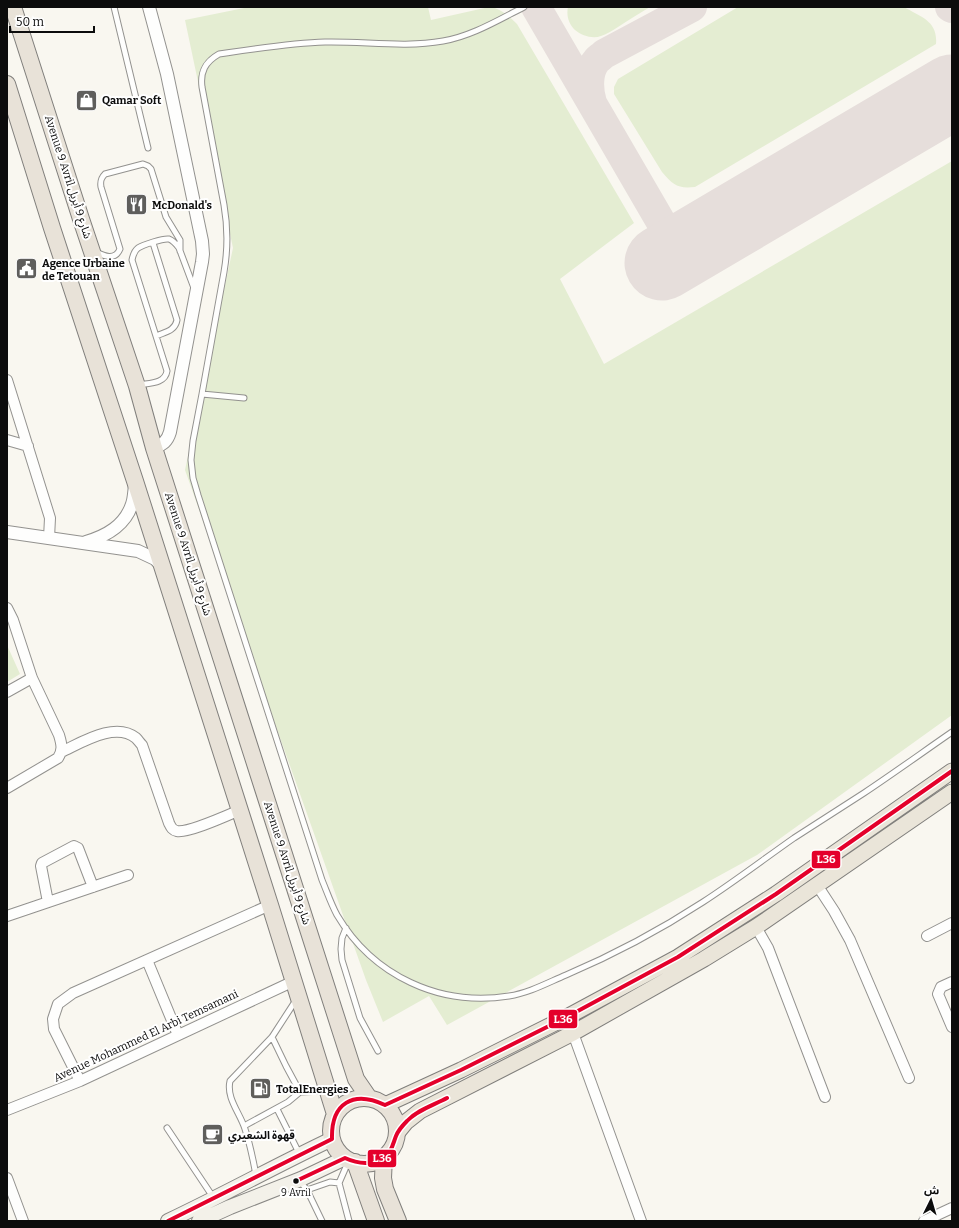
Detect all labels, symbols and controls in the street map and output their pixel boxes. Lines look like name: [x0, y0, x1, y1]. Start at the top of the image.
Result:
scale bar: [10, 8, 94, 34]
text: 50 m: [16, 15, 45, 29]
shop icon: Qamar Soft: [73, 87, 99, 113]
place label: Qamar Soft: [102, 94, 162, 107]
street label: Avenue 9 Avril شارع 9 أبريل: [41, 113, 95, 241]
restaurant icon: McDonald's: [124, 192, 150, 218]
place label: McDonald's: [152, 199, 213, 212]
public building icon: Agence Urbaine de Tetouan: [14, 256, 40, 282]
place label: Agence Urbaine de Tetouan: [42, 257, 125, 283]
street label: Avenue 9 Avril شارع 9 أبريل: [161, 490, 215, 618]
street label: Avenue 9 Avril شارع 9 أبريل: [260, 799, 314, 927]
line badge: L36: [811, 850, 841, 869]
text: L36: [817, 853, 836, 866]
street label: Avenue Mohammed El Arbi Temsamani: [52, 987, 241, 1085]
line badge: L36: [548, 1009, 578, 1029]
text: L36: [554, 1013, 573, 1026]
fuel station icon: TotalEnergies: [247, 1076, 273, 1102]
place label: TotalEnergies: [276, 1083, 349, 1096]
cafe icon: قهوة الشعيري: [200, 1122, 226, 1148]
place label: قهوة الشعيري: [228, 1129, 295, 1144]
line badge: L36: [367, 1149, 397, 1168]
text: L36: [373, 1152, 392, 1165]
marker: 9 Avril: [291, 1176, 301, 1186]
north arrow: [911, 1180, 951, 1220]
text: ش: [924, 1183, 940, 1198]
place label: 9 Avril: [281, 1187, 311, 1199]

